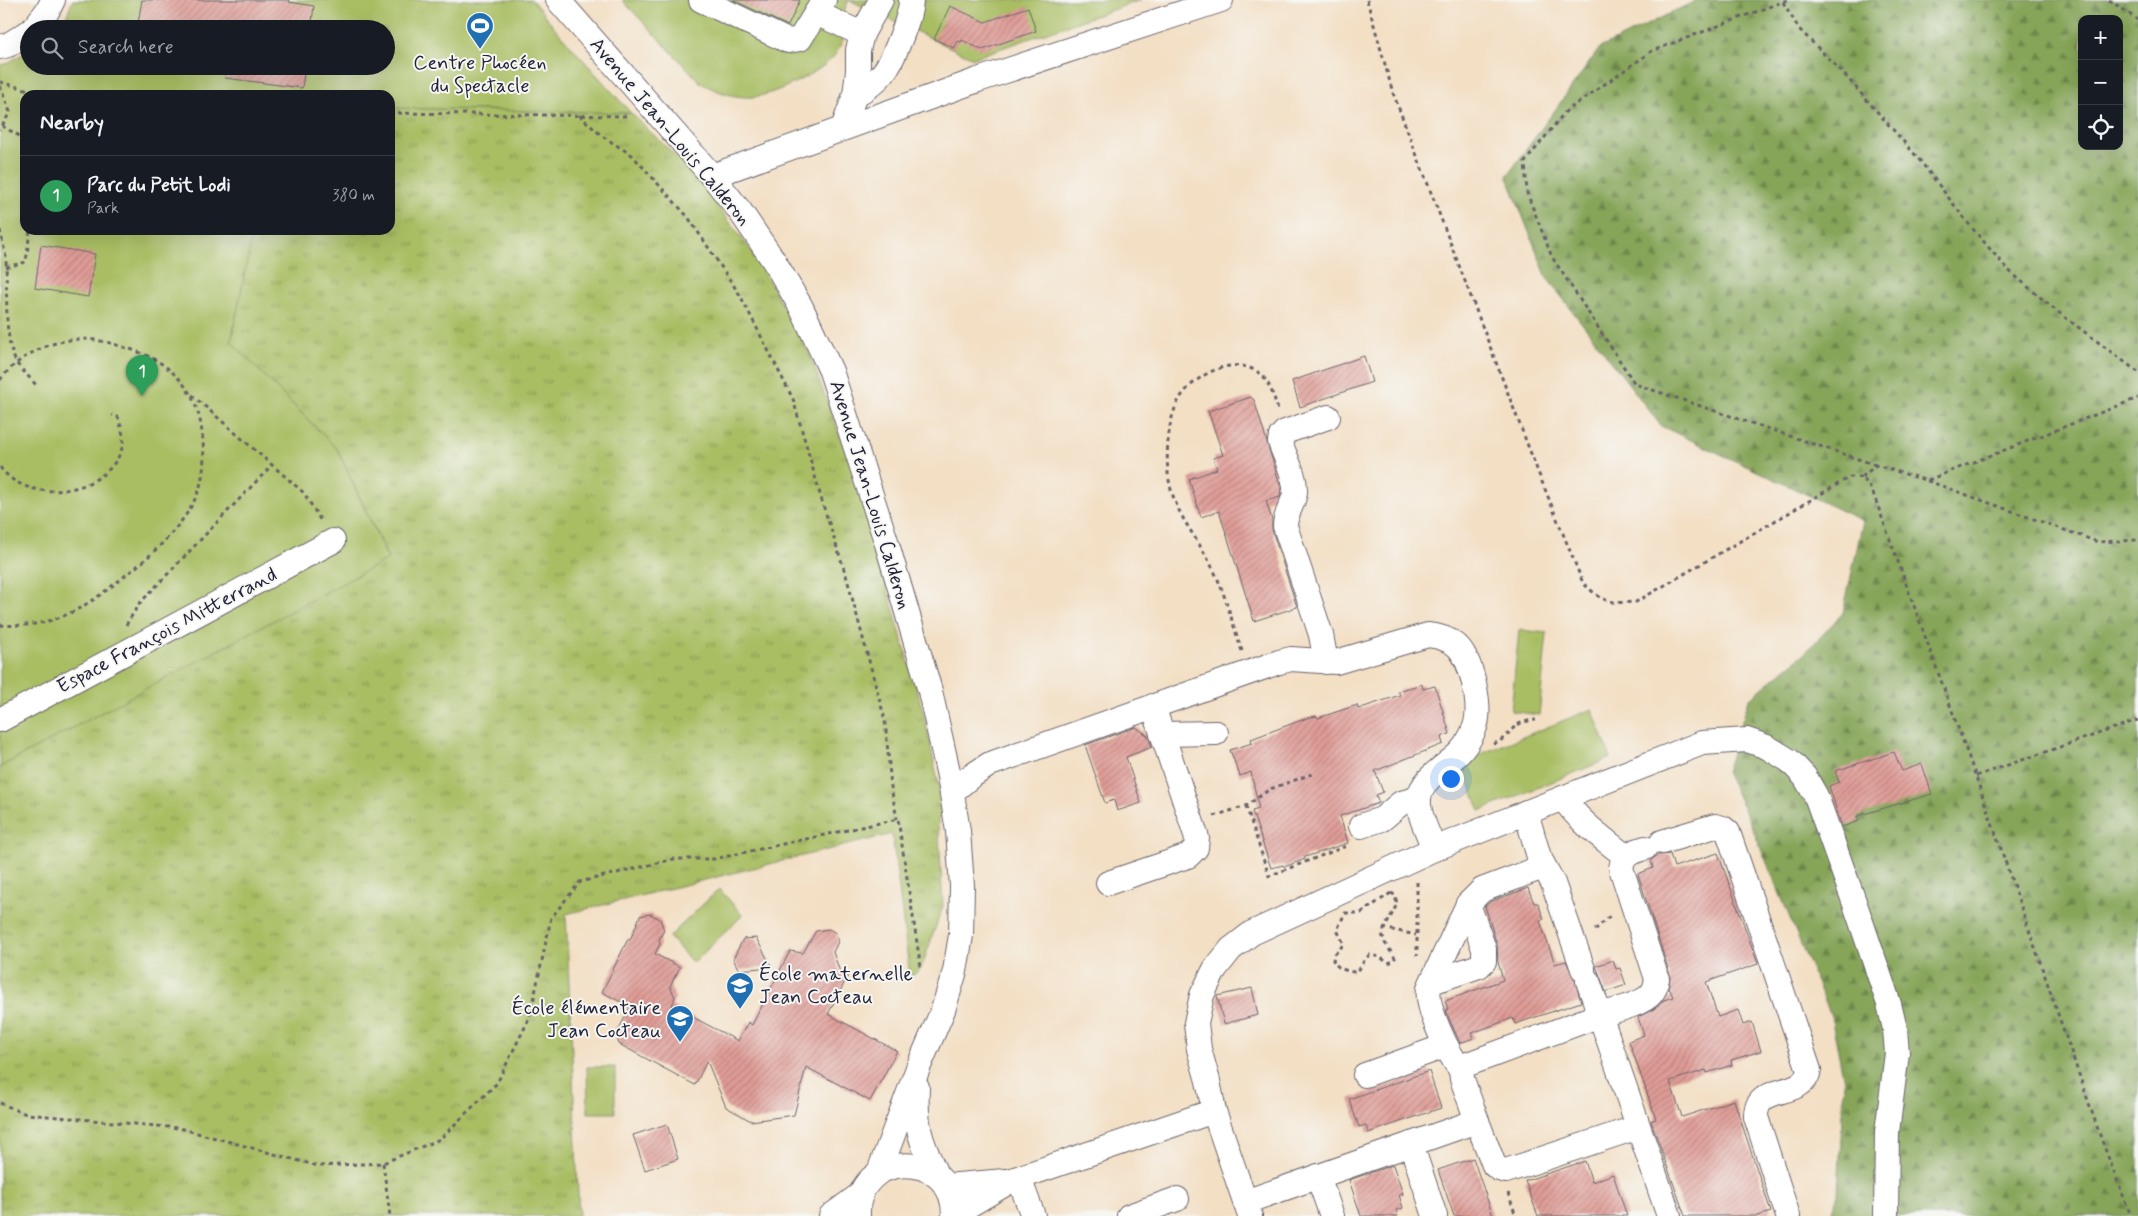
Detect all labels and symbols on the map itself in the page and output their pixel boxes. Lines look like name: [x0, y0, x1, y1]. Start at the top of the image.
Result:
sports icon: Centre Phocéen du Spectacle: [465, 11, 495, 50]
street label: Avenue Jean-Louis Calderon: [583, 32, 757, 232]
place label: Centre Phocéen du Spectacle: [413, 50, 547, 100]
pin: 1: [126, 355, 158, 396]
street label: Avenue Jean-Louis Calderon: [822, 377, 918, 613]
street label: Espace François Mitterrand: [52, 561, 282, 701]
your location: [1438, 766, 1464, 792]
place label: École maternelle Jean Cocteau: [759, 961, 913, 1011]
school or university icon: École maternelle Jean Cocteau: [725, 971, 755, 1010]
place label: École élémentaire Jean Cocteau: [512, 995, 661, 1045]
school or university icon: École élémentaire Jean Cocteau: [665, 1004, 695, 1043]

